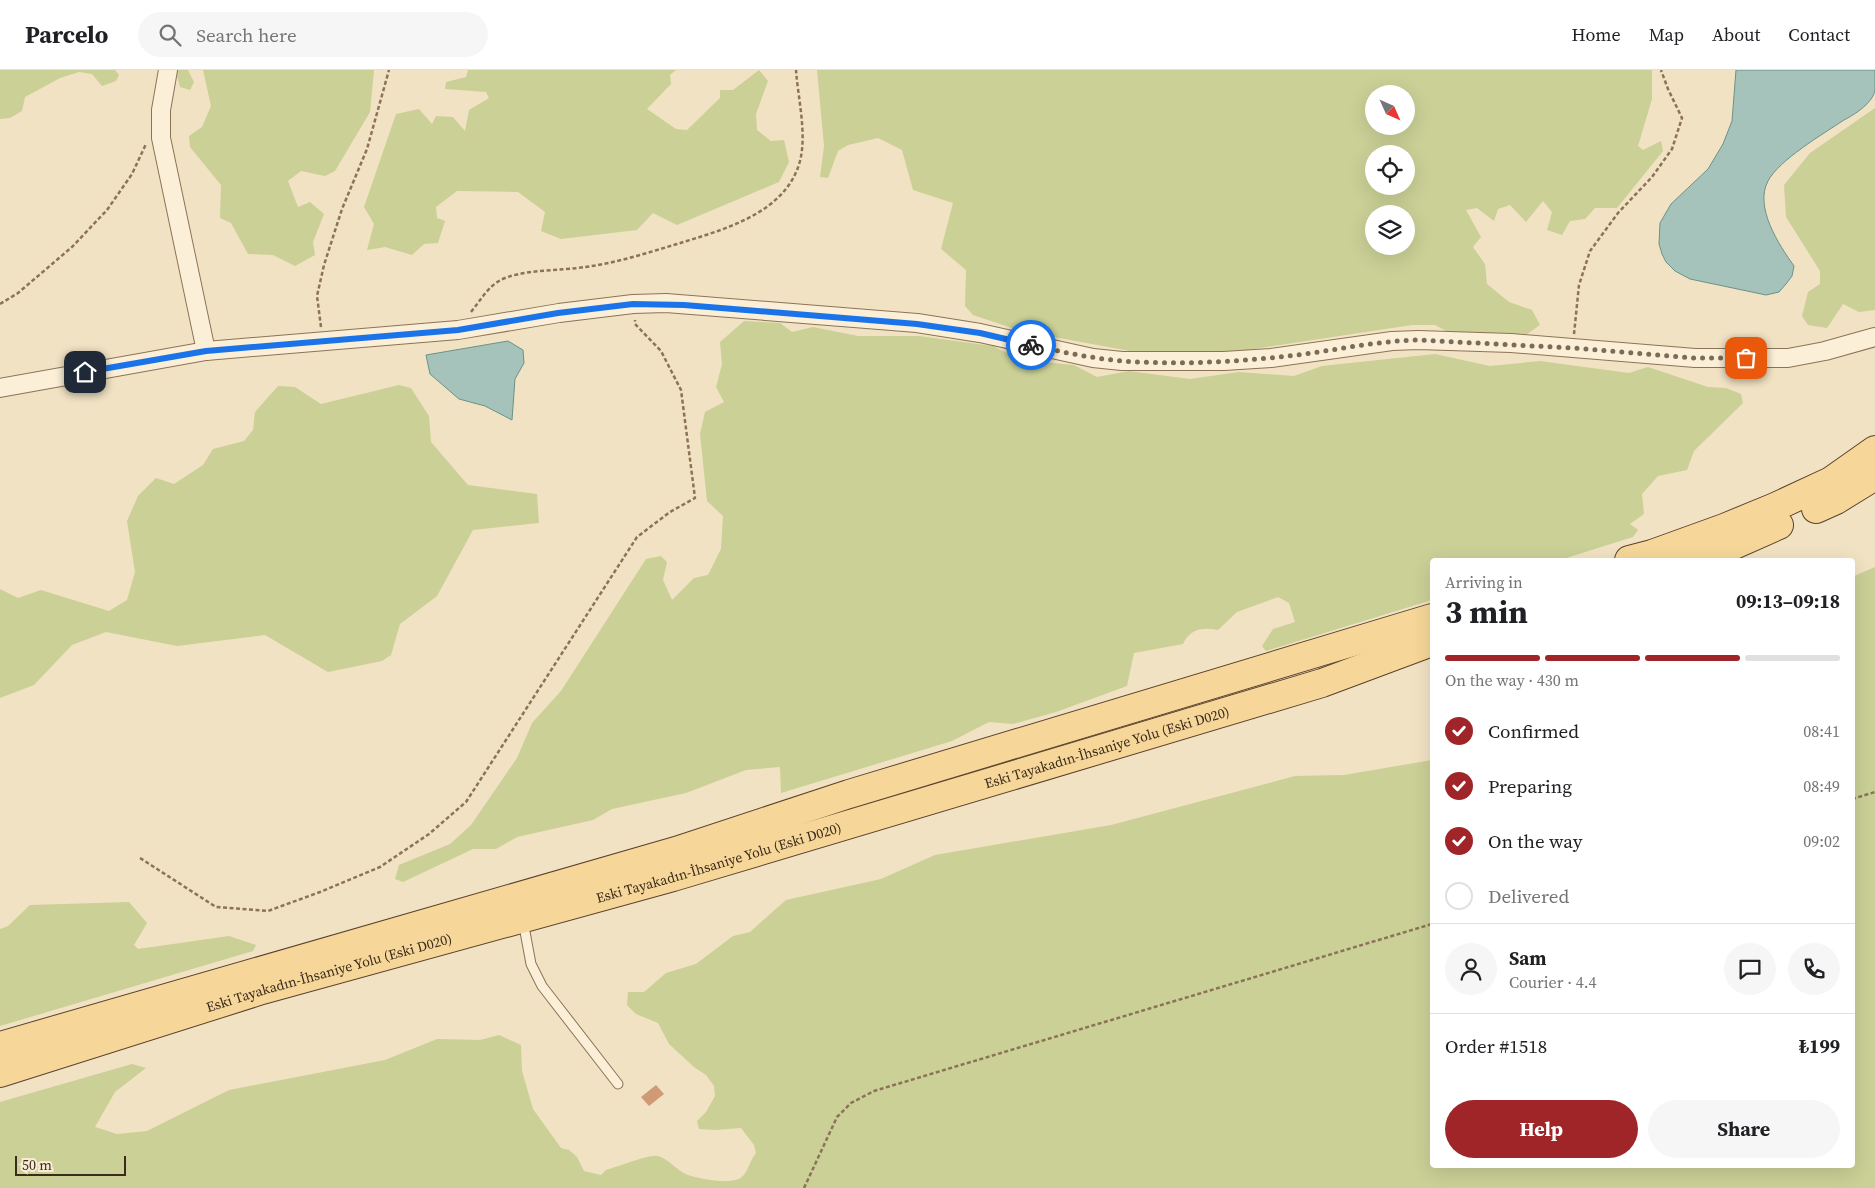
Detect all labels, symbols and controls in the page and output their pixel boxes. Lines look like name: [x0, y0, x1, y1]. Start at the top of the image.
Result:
search box: [138, 12, 488, 57]
text: Parcelo: [25, 18, 108, 51]
icon: search: [156, 21, 184, 49]
text: Search here: [196, 22, 297, 48]
text: Home: [1572, 22, 1621, 47]
text: Map: [1649, 22, 1684, 47]
text: About: [1712, 22, 1760, 47]
text: Contact: [1788, 22, 1850, 47]
north arrow: [1365, 85, 1415, 135]
map controls: [1365, 85, 1415, 255]
button: locate: [1365, 145, 1415, 195]
button: layers: [1365, 205, 1415, 255]
courier: [1006, 320, 1056, 370]
icon: bike: [1017, 331, 1045, 359]
pin: [1725, 337, 1767, 379]
icon: bag: [1732, 344, 1760, 372]
pin: [64, 351, 106, 393]
icon: home: [71, 358, 99, 386]
text: Arriving in: [1445, 571, 1523, 593]
text: 09:13–09:18: [1736, 588, 1840, 614]
text: 3 min: [1445, 590, 1528, 634]
text: On the way · 430 m: [1445, 669, 1579, 691]
street label: Eski Tayakadın-İhsaniye Yolu (Eski D020): [982, 701, 1232, 793]
icon: check: [1445, 717, 1473, 745]
text: Confirmed: [1488, 718, 1579, 744]
text: 08:41: [1803, 720, 1840, 742]
icon: check: [1445, 772, 1473, 800]
text: Preparing: [1488, 773, 1572, 799]
text: 08:49: [1803, 775, 1840, 797]
street label: Eski Tayakadın-İhsaniye Yolu (Eski D020): [594, 817, 844, 908]
icon: check: [1445, 827, 1473, 855]
text: On the way: [1488, 828, 1583, 854]
text: 09:02: [1803, 830, 1840, 852]
text: Delivered: [1488, 883, 1569, 909]
street label: Eski Tayakadın-İhsaniye Yolu (Eski D020): [203, 928, 454, 1017]
button: person: [1445, 943, 1497, 995]
button: chat: [1724, 943, 1776, 995]
button: phone: [1788, 943, 1840, 995]
text: Sam: [1509, 945, 1547, 971]
text: Courier · 4.4: [1509, 971, 1597, 993]
text: Order #1518: [1445, 1033, 1547, 1059]
text: ₺199: [1799, 1033, 1840, 1059]
button: Help: [1445, 1100, 1638, 1158]
button: Share: [1648, 1100, 1840, 1158]
scale bar: [15, 1153, 126, 1176]
text: 50 m: [22, 1155, 52, 1175]

